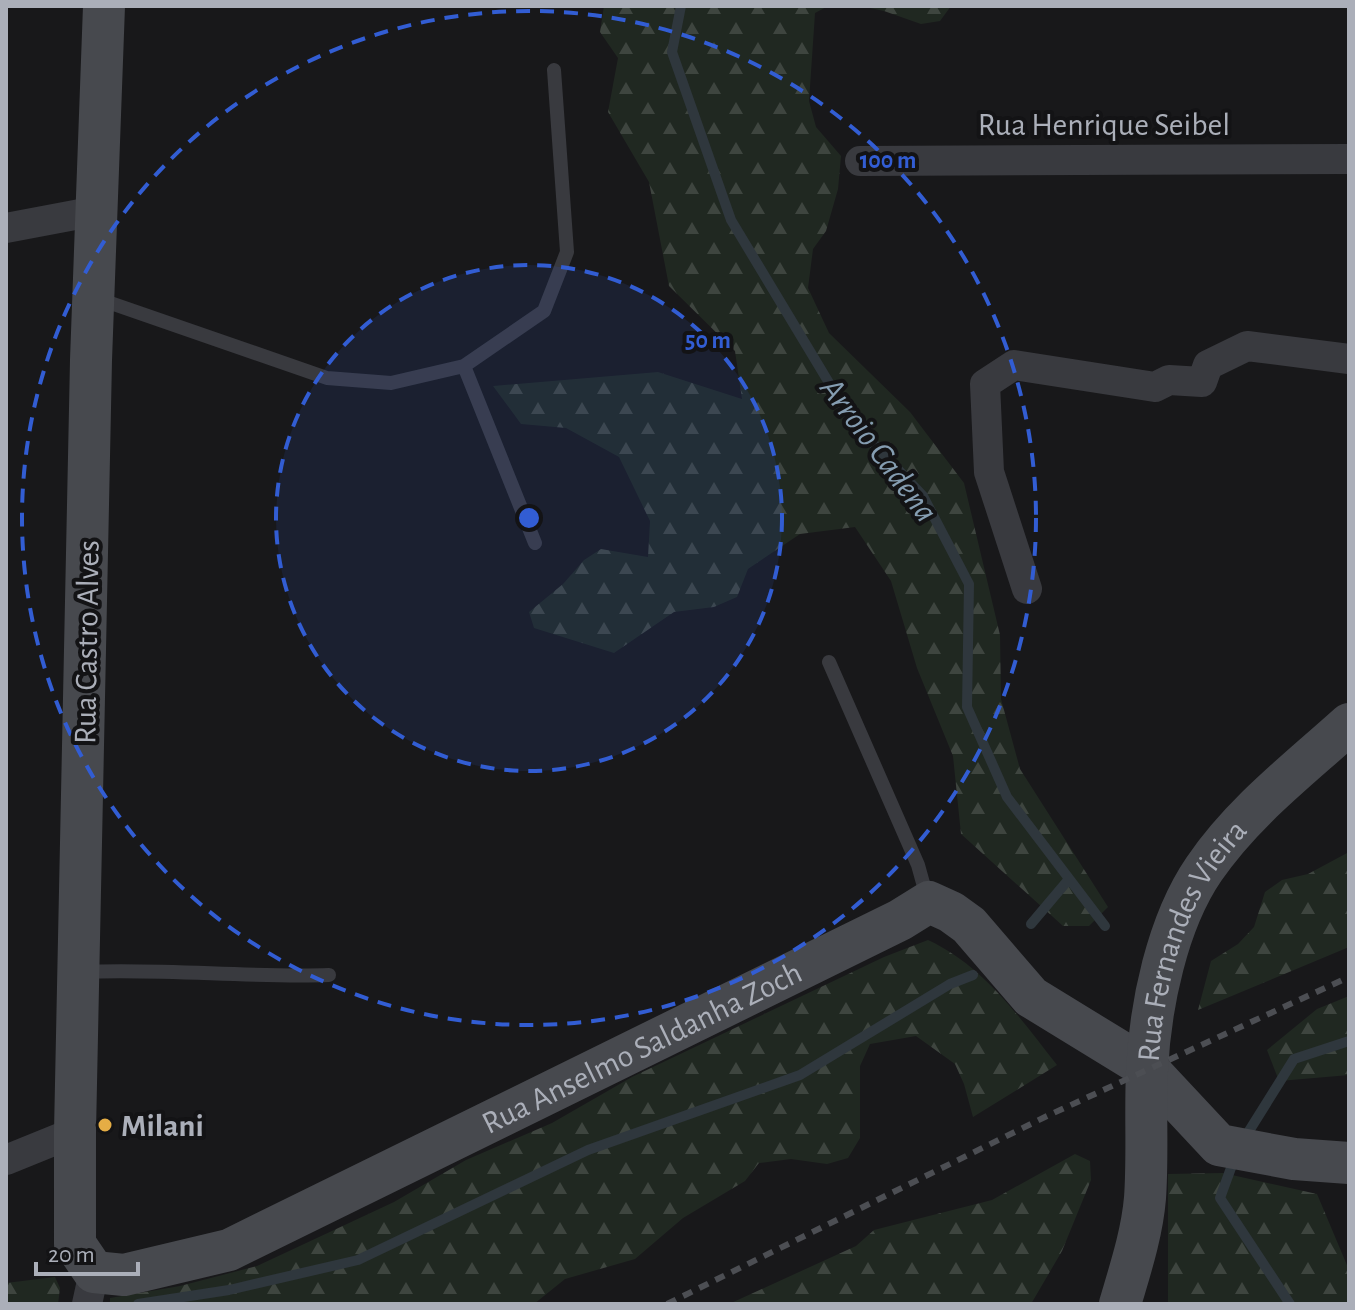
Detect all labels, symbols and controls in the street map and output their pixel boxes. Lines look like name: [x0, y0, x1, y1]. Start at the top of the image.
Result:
street label: Rua Henrique Seibel: [978, 109, 1230, 141]
text: 100 m: [860, 149, 916, 173]
text: 50 m: [685, 329, 731, 353]
water label: Arroio Cadena: [813, 371, 943, 529]
centre of rings: [515, 504, 543, 532]
street label: Rua Castro Alves: [69, 540, 105, 744]
street label: Rua Fernandes Vieira: [1133, 814, 1253, 1063]
street label: Rua Anselmo Saldanha Zoch: [477, 956, 807, 1140]
place label: Milani: [121, 1110, 204, 1142]
marker: Milani: [96, 1116, 114, 1134]
scale bar: [36, 1226, 138, 1276]
text: 20 m: [48, 1243, 95, 1267]

